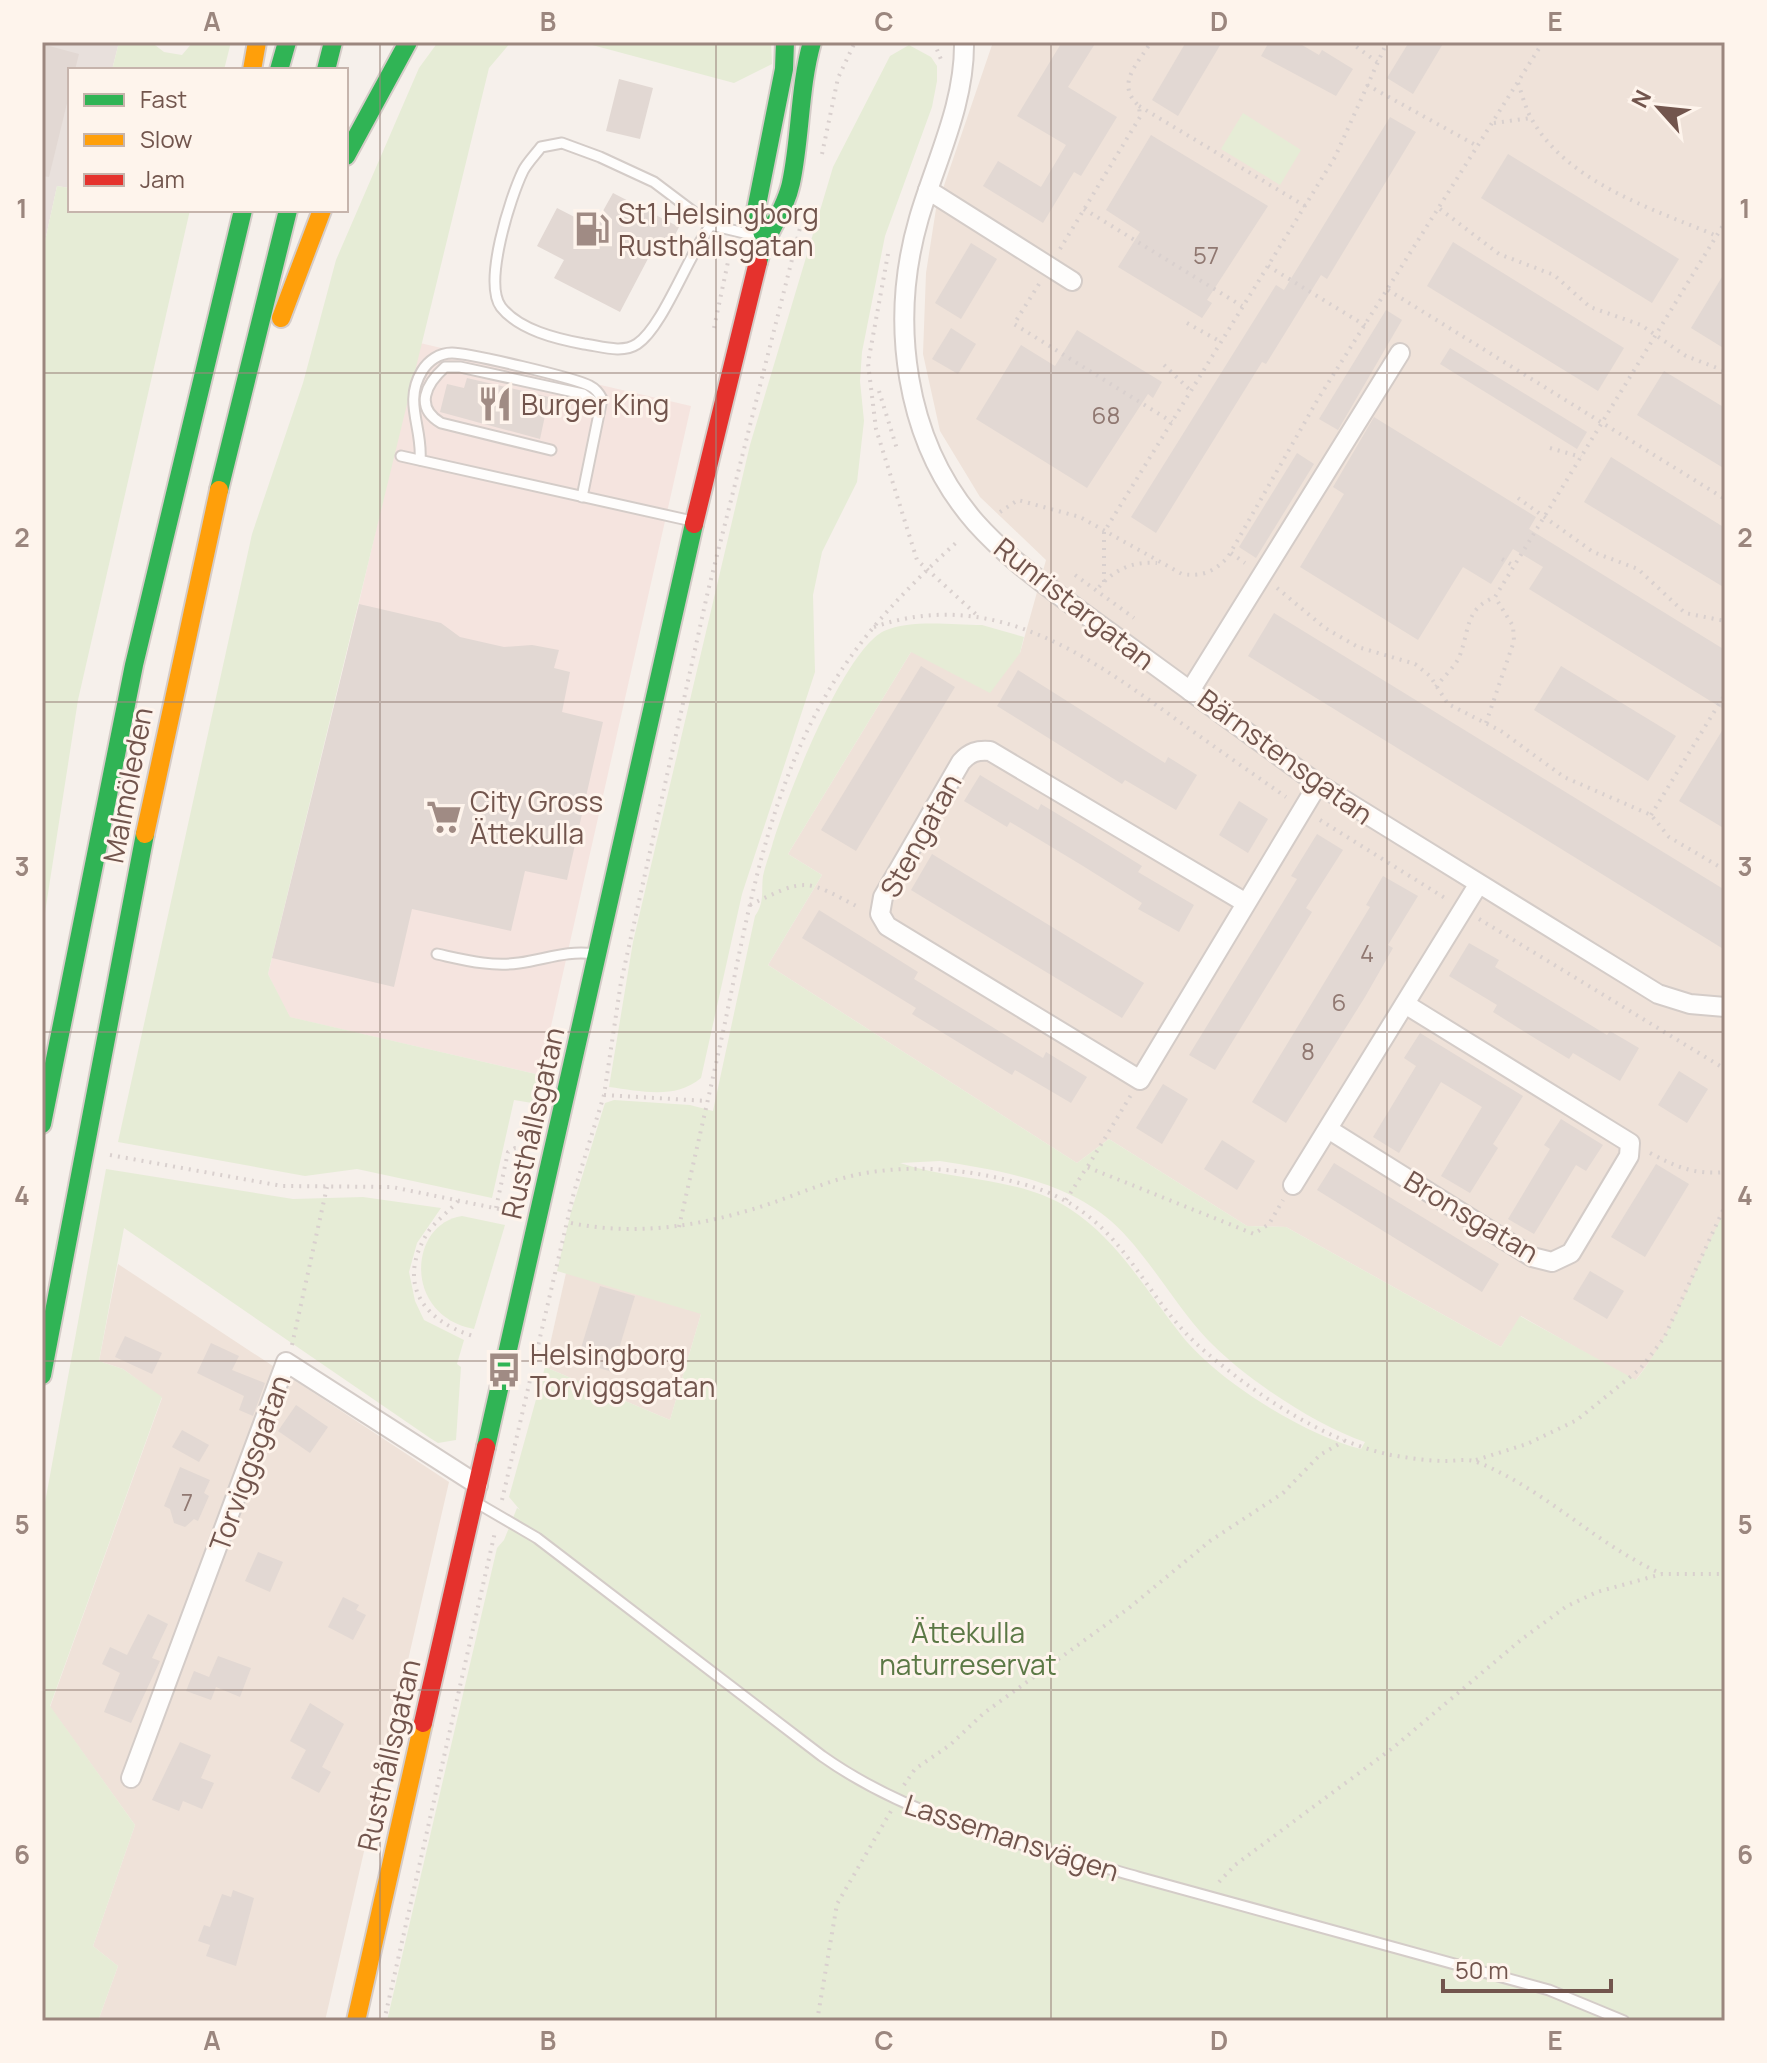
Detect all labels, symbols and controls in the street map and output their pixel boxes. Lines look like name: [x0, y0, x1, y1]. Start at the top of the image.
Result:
text: A: [203, 3, 221, 39]
text: B: [540, 3, 556, 39]
text: C: [874, 3, 894, 39]
text: D: [1210, 3, 1228, 39]
text: E: [1547, 3, 1563, 39]
legend: [68, 68, 348, 212]
north arrow: [1619, 68, 1699, 148]
text: Fast: [140, 82, 187, 115]
text: N: [1624, 85, 1658, 113]
text: Slow: [140, 122, 193, 155]
text: Jam: [140, 162, 185, 195]
text: 1: [16, 190, 28, 226]
text: 1: [1739, 190, 1751, 226]
place label: St1 Helsingborg Rusthållsgatan: [618, 194, 819, 264]
fuel station icon: St1 Helsingborg Rusthållsgatan: [573, 210, 611, 248]
house number: 57: [1193, 238, 1219, 271]
restaurant icon: Burger King: [476, 385, 514, 423]
place label: Burger King: [521, 385, 669, 423]
house number: 68: [1092, 398, 1120, 431]
text: 2: [14, 519, 30, 555]
text: 2: [1737, 519, 1753, 555]
street label: Runristargatan: [987, 528, 1163, 678]
street label: Bärnstensgatan: [1191, 680, 1381, 832]
street label: Malmöleden: [93, 704, 161, 866]
street label: Stengatan: [870, 766, 970, 904]
place label: City Gross Ättekulla: [470, 782, 603, 852]
supermarket icon: City Gross Ättekulla: [425, 798, 463, 836]
text: 3: [14, 848, 30, 884]
text: 3: [1737, 848, 1753, 884]
house number: 4: [1360, 936, 1374, 969]
house number: 6: [1332, 985, 1346, 1018]
street label: Rusthållsgatan: [491, 1023, 573, 1223]
house number: 8: [1301, 1034, 1315, 1067]
street label: Bronsgatan: [1398, 1161, 1546, 1271]
text: 4: [14, 1177, 30, 1213]
text: 4: [1737, 1177, 1753, 1213]
place label: Helsingborg Torviggsgatan: [530, 1335, 715, 1405]
bus stop icon: Helsingborg Torviggsgatan: [485, 1351, 523, 1389]
street label: Torviggsgatan: [199, 1369, 299, 1557]
house number: 7: [181, 1485, 193, 1518]
text: 5: [14, 1506, 30, 1542]
text: 5: [1737, 1506, 1753, 1542]
park label: Ättekulla naturreservat: [879, 1613, 1057, 1683]
street label: Rusthållsgatan: [347, 1655, 429, 1855]
street label: Lassemansvägen: [900, 1784, 1124, 1890]
text: 6: [14, 1836, 30, 1872]
text: 6: [1737, 1836, 1753, 1872]
scale bar: [1443, 1943, 1611, 1993]
text: 50 m: [1455, 1953, 1509, 1986]
text: A: [203, 2022, 221, 2058]
text: B: [540, 2022, 556, 2058]
text: C: [874, 2022, 894, 2058]
text: D: [1210, 2022, 1228, 2058]
text: E: [1547, 2022, 1563, 2058]

